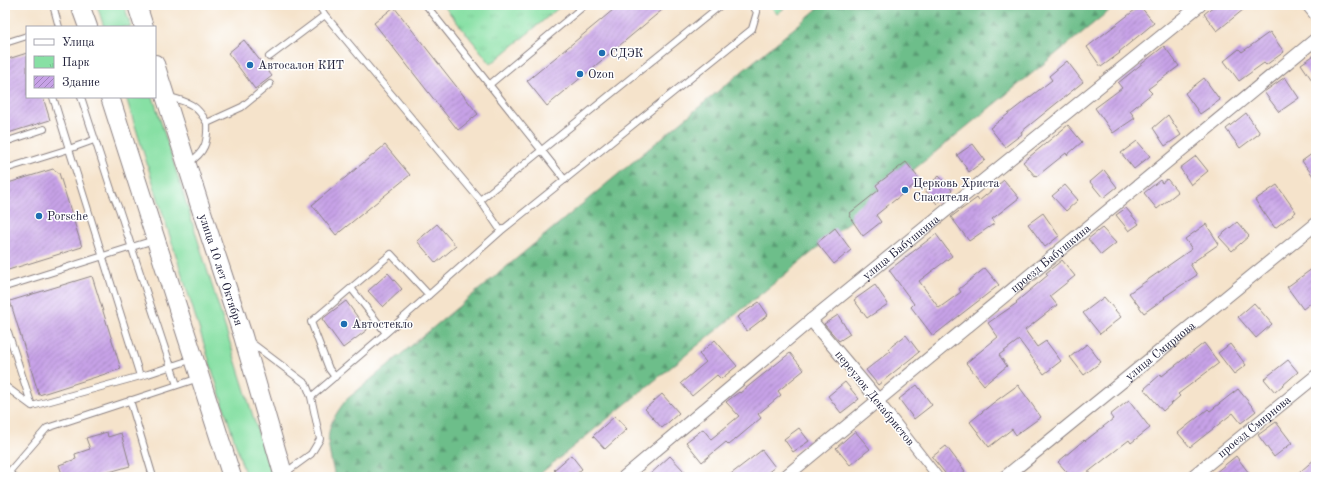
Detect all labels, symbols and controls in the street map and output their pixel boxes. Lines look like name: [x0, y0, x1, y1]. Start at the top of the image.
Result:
legend: [26, 26, 156, 98]
text: Улица: [62, 37, 95, 49]
marker: СДЭК: [597, 48, 607, 58]
place label: СДЭК: [610, 48, 644, 60]
text: Парк: [62, 57, 90, 69]
marker: Автосалон КИТ: [245, 60, 255, 70]
place label: Автосалон КИТ: [258, 60, 344, 72]
marker: Ozon: [575, 69, 585, 79]
place label: Ozon: [588, 69, 615, 81]
text: Здание: [62, 77, 100, 89]
place label: Церковь Христа Спасителя: [913, 178, 1000, 204]
marker: Церковь Христа Спасителя: [900, 185, 910, 195]
marker: Porsche: [34, 211, 44, 221]
place label: Porsche: [47, 211, 88, 223]
street label: улица 10 лет Октября: [196, 213, 244, 327]
street label: улица Бабушкина: [861, 213, 942, 282]
street label: проезд Бабушкина: [1009, 222, 1093, 295]
marker: Автостекло: [339, 319, 349, 329]
place label: Автостекло: [352, 319, 413, 331]
street label: улица Смирнова: [1124, 320, 1198, 383]
street label: переулок Декабристов: [832, 349, 916, 449]
street label: проезд Смирнова: [1216, 394, 1294, 461]

